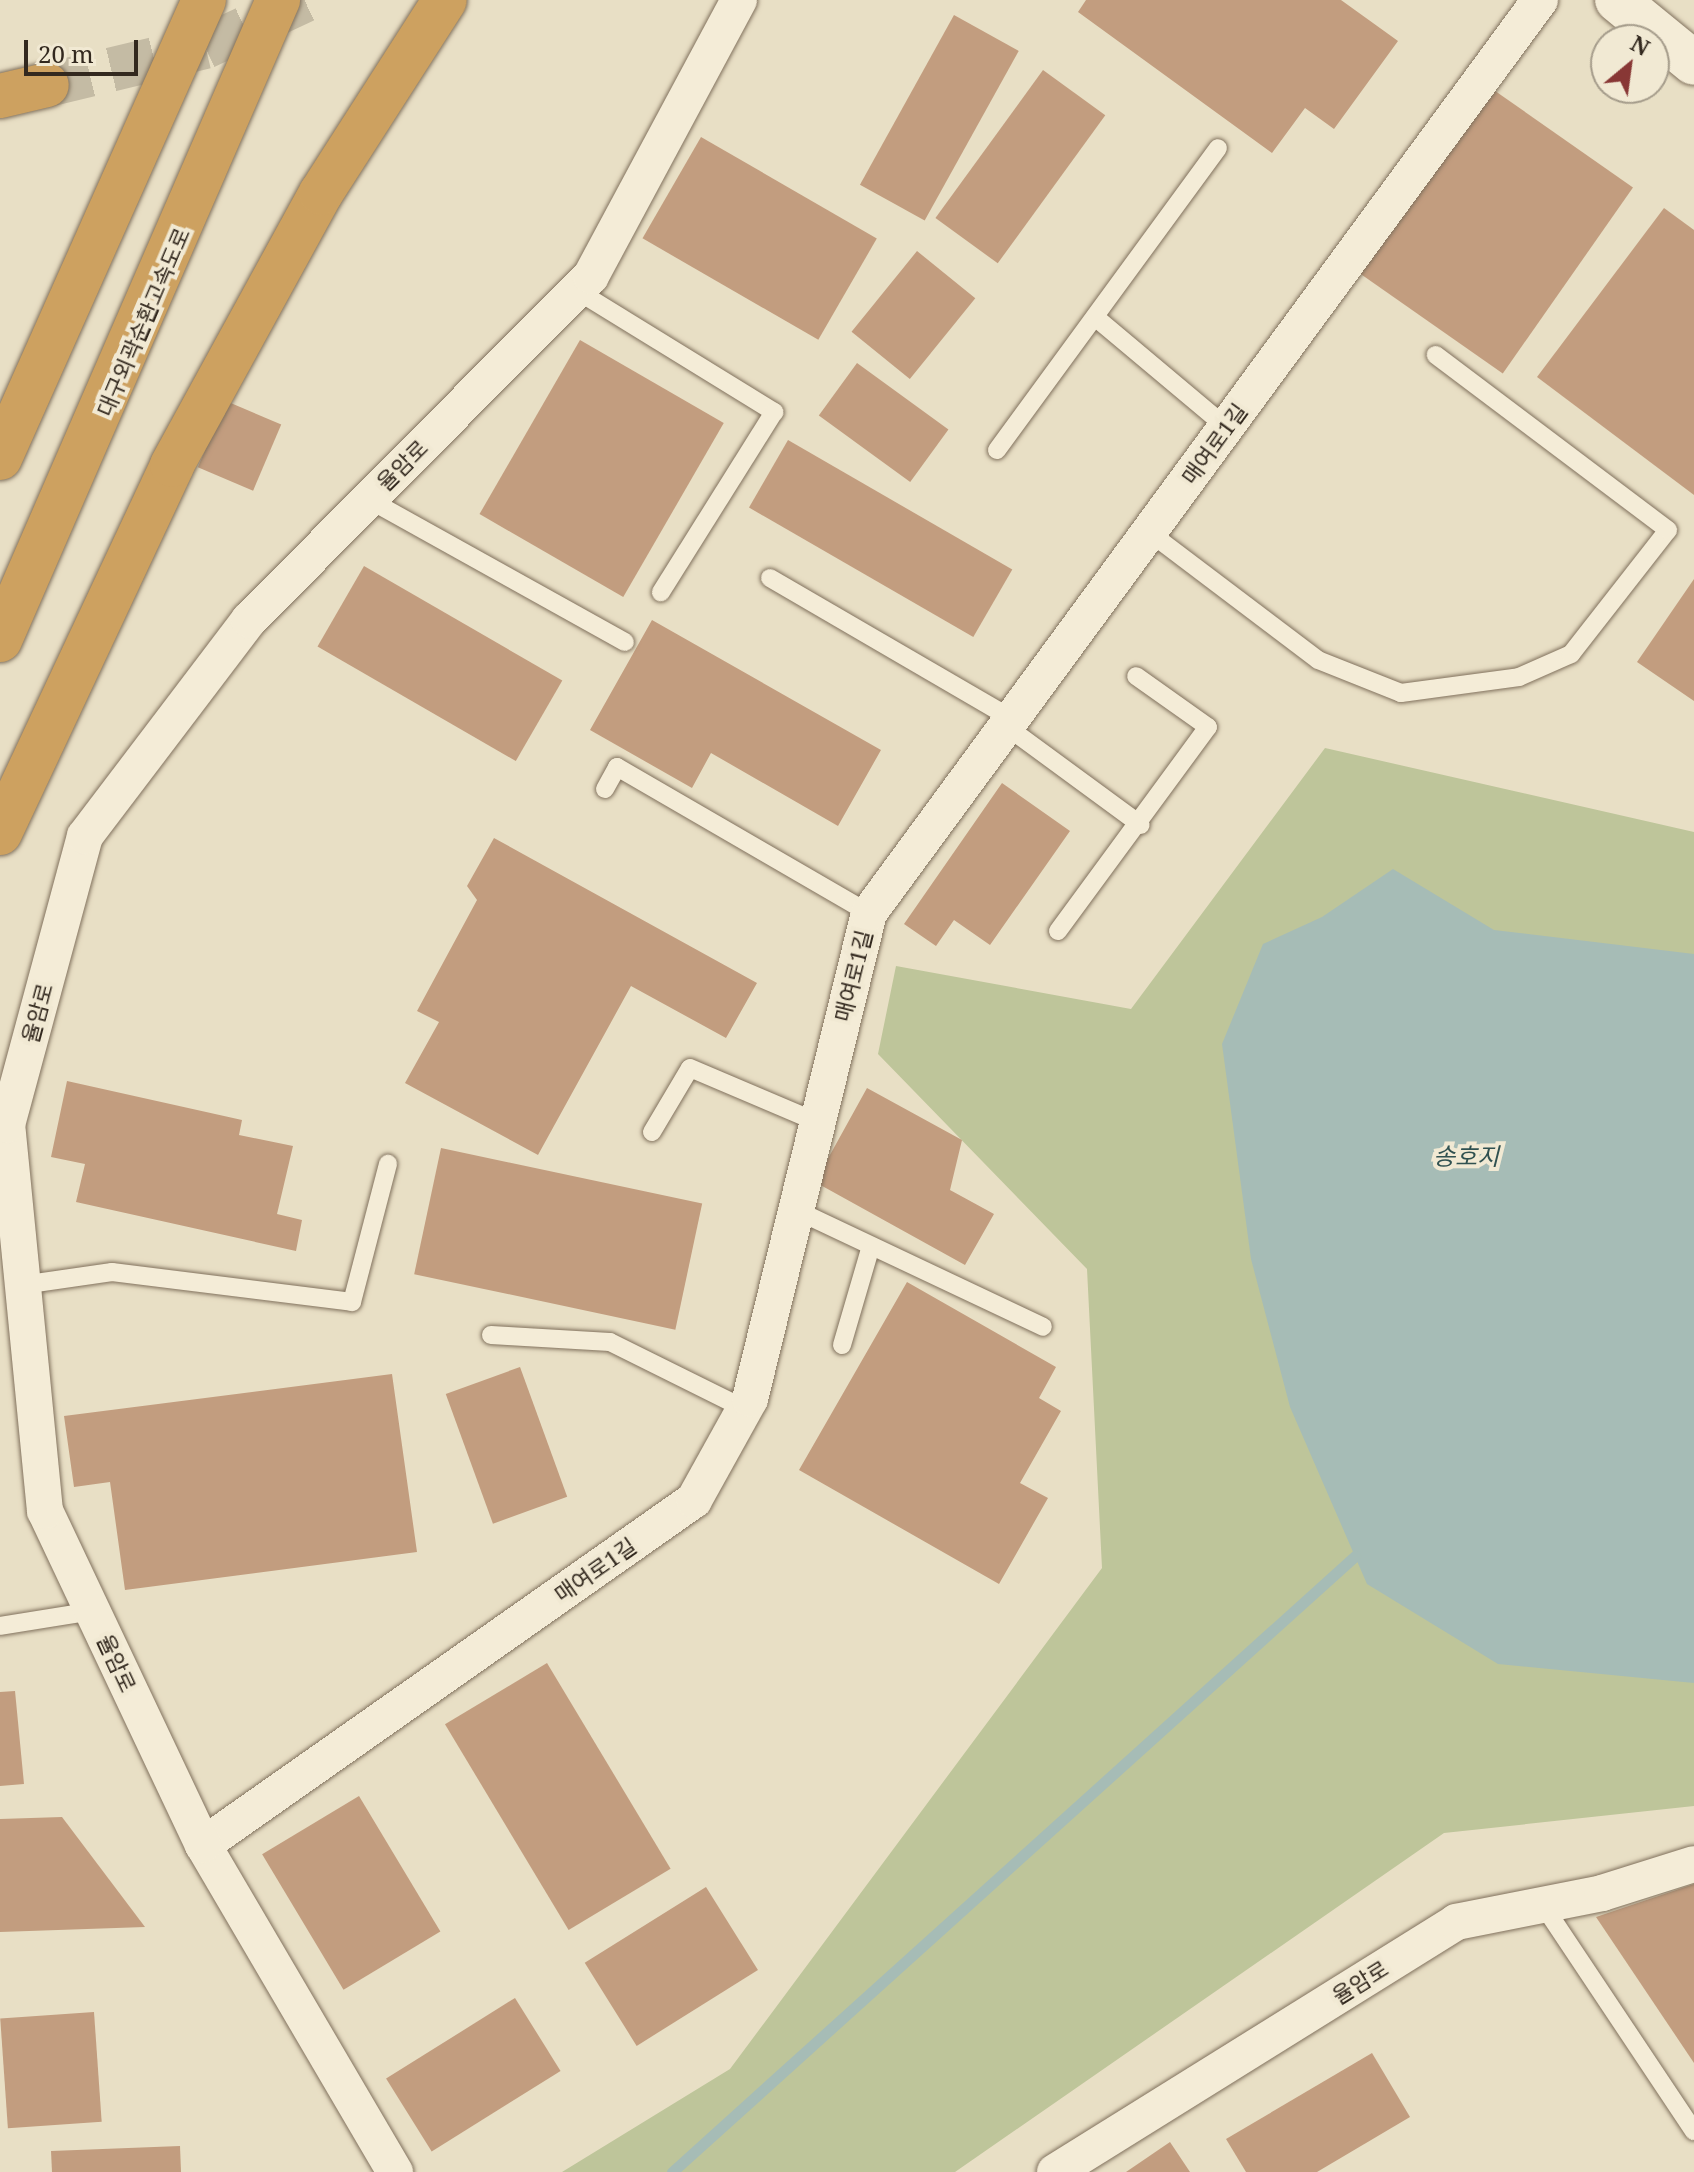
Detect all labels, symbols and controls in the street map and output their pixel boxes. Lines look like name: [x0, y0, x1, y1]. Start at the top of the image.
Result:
scale bar: [28, 24, 142, 74]
north arrow: [1590, 24, 1670, 104]
text: N: [1626, 27, 1656, 62]
text: 20 m: [38, 37, 94, 70]
street label: 대구외곽순환고속도로: [91, 224, 195, 420]
street label: 매여로1길: [1176, 399, 1252, 489]
street label: 율암로: [371, 434, 433, 496]
street label: 매여로1길: [829, 928, 877, 1024]
street label: 율암로: [16, 980, 58, 1046]
water label: 송호지: [1433, 1142, 1499, 1170]
street label: 매여로1길: [549, 1532, 641, 1608]
street label: 율암로: [92, 1630, 142, 1696]
street label: 율암로: [1327, 1955, 1393, 2009]

